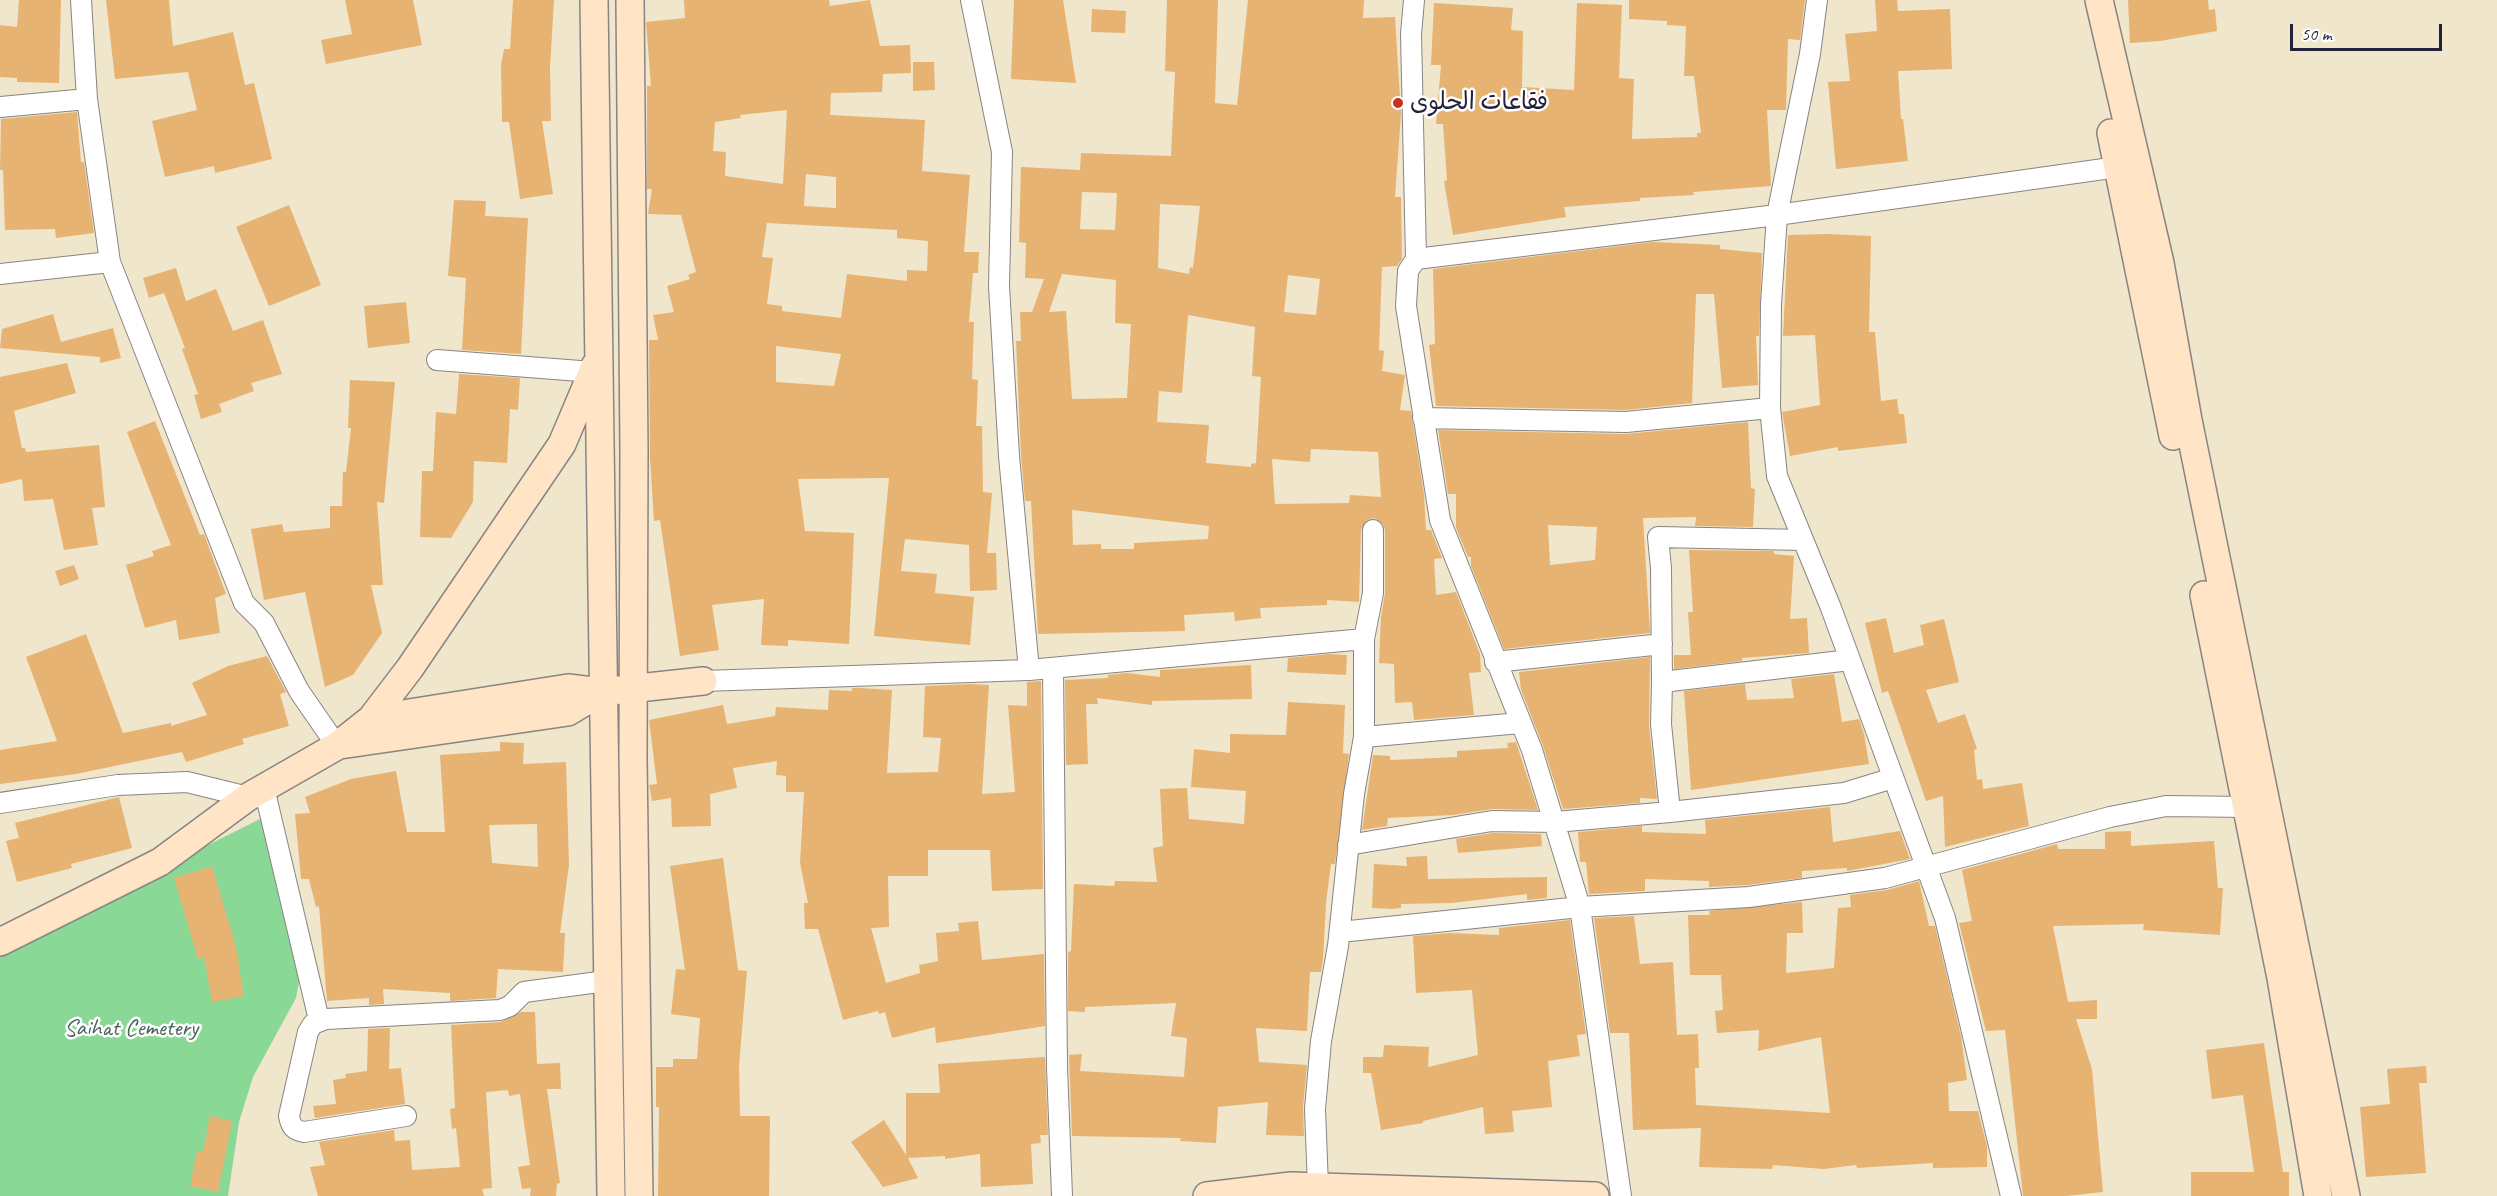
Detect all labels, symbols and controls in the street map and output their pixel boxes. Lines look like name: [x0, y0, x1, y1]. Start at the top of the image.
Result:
scale bar: [2293, 12, 2444, 50]
text: 50 m: [2301, 23, 2332, 45]
place label: فقاعات الحلوى: [1410, 89, 1548, 117]
marker: فقاعات الحلوى: [1391, 96, 1405, 110]
park label: Saihat Cemetery: [64, 1015, 198, 1043]

